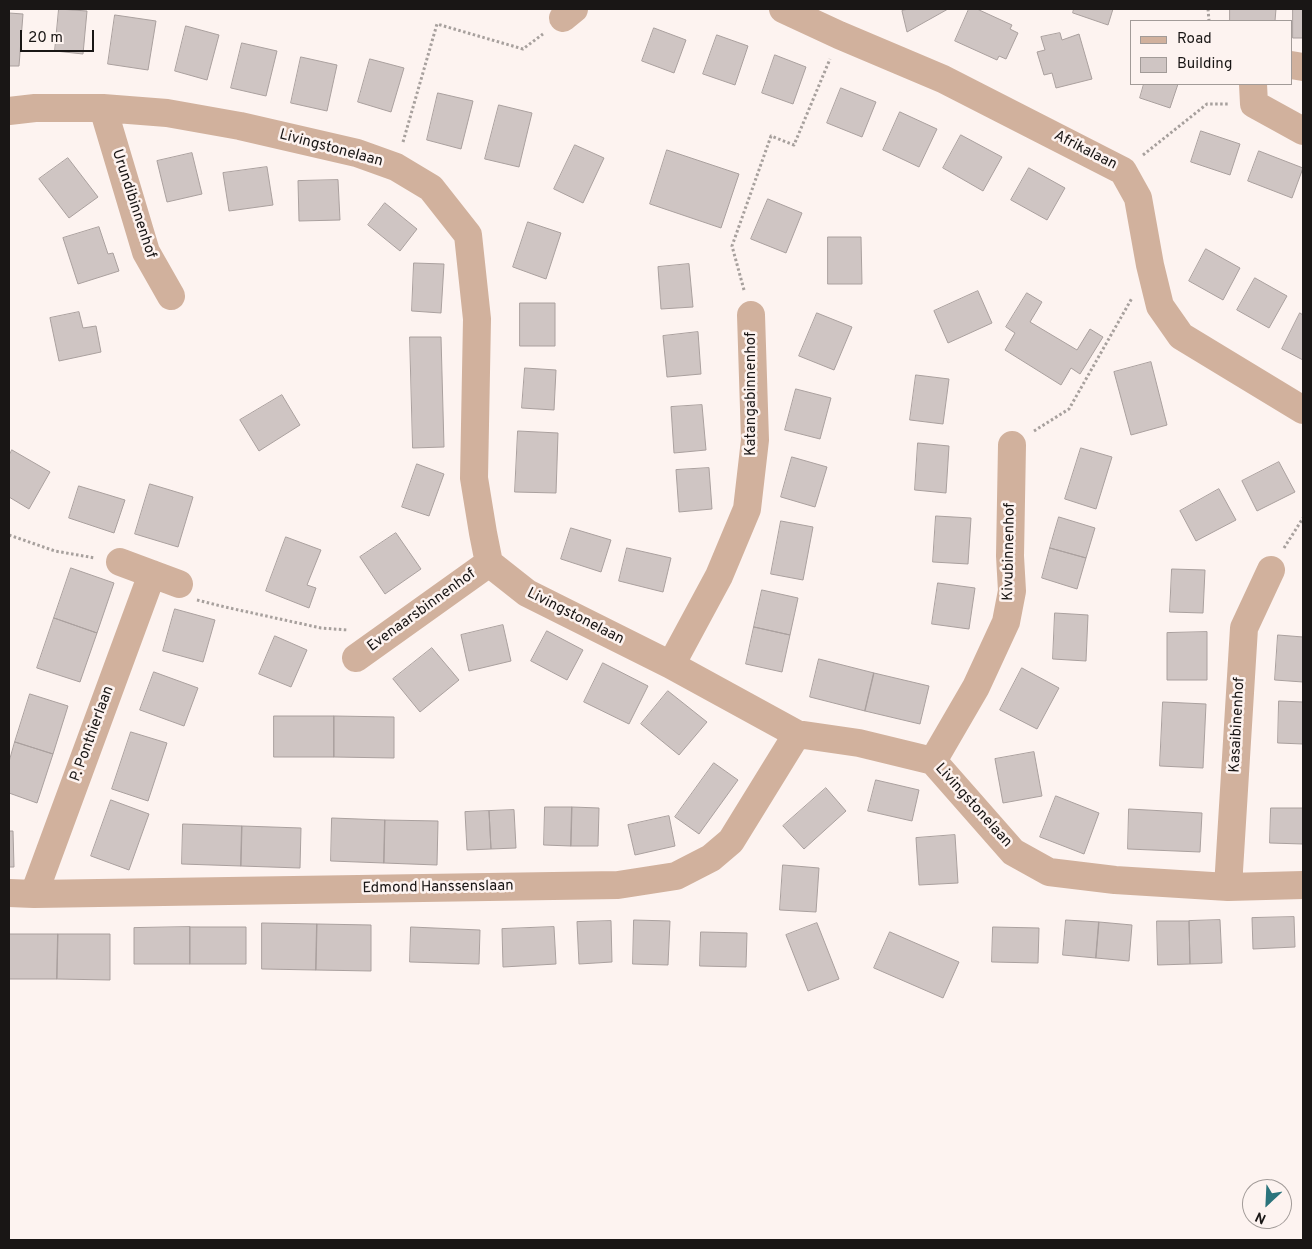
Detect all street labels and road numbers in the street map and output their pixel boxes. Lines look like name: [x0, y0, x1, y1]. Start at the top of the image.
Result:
street label: Livingstonelaan: [277, 127, 385, 171]
street label: Afrikalaan: [1050, 127, 1120, 175]
street label: Urundibinnenhof: [107, 147, 159, 261]
street label: Katangabinnenhof: [743, 332, 761, 456]
street label: Kivubinnenhof: [1000, 503, 1020, 601]
street label: Evenaarsbinnenhof: [364, 566, 480, 656]
street label: Livingstonelaan: [523, 585, 627, 649]
street label: Kasaibinenhof: [1227, 677, 1249, 773]
street label: P. Ponthierlaan: [67, 684, 119, 784]
street label: Livingstonelaan: [931, 760, 1015, 852]
street label: Edmond Hanssenslaan: [362, 878, 514, 898]

